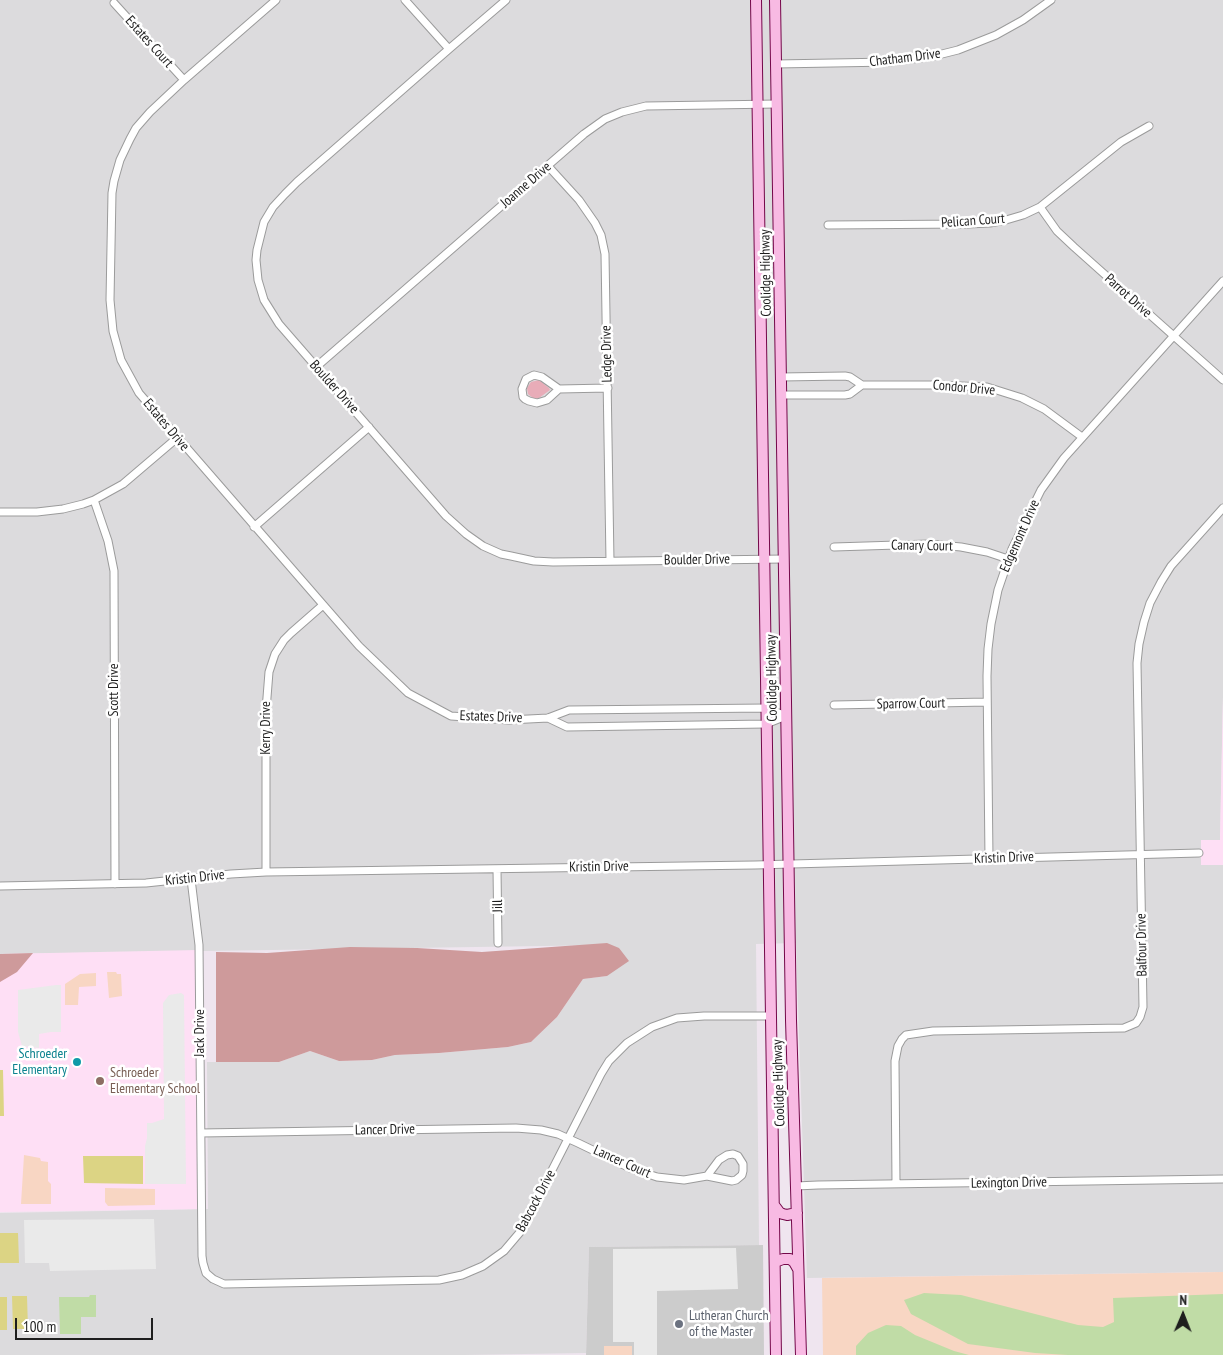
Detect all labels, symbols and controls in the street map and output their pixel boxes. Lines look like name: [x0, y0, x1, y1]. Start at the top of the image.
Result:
street label: Estates Court: [121, 13, 177, 71]
street label: Chatham Drive: [869, 45, 941, 71]
street label: Joanne Drive: [497, 158, 555, 212]
street label: Pelican Court: [941, 210, 1005, 232]
street label: Coolidge Highway: [757, 229, 775, 317]
street label: Parrot Drive: [1101, 271, 1155, 321]
street label: Ledge Drive: [598, 325, 616, 383]
street label: Boulder Drive: [306, 357, 362, 417]
street label: Condor Drive: [932, 377, 996, 399]
street label: Estates Drive: [139, 396, 193, 454]
street label: Edgemont Drive: [997, 497, 1043, 575]
street label: Canary Court: [891, 537, 953, 555]
street label: Boulder Drive: [664, 551, 730, 569]
street label: Coolidge Highway: [763, 634, 781, 722]
street label: Scott Drive: [106, 664, 122, 716]
street label: Sparrow Court: [877, 695, 945, 713]
street label: Kerry Drive: [258, 701, 274, 755]
street label: Estates Drive: [459, 708, 523, 726]
street label: Kristin Drive: [974, 849, 1034, 867]
street label: Kristin Drive: [569, 858, 629, 876]
street label: Kristin Drive: [164, 867, 226, 889]
street label: Jill: [489, 899, 507, 913]
street label: Balfour Drive: [1133, 913, 1151, 977]
street label: Jack Drive: [192, 1009, 208, 1057]
street label: Coolidge Highway: [769, 1039, 789, 1127]
place label: Schroeder Elementary: [12, 1046, 67, 1078]
marker: Schroeder Elementary: [71, 1056, 83, 1068]
place label: Schroeder Elementary School: [110, 1065, 200, 1098]
marker: Schroeder Elementary School: [94, 1075, 106, 1087]
street label: Lancer Drive: [355, 1121, 415, 1139]
street label: Lancer Court: [591, 1142, 653, 1182]
street label: Babcock Drive: [513, 1167, 559, 1235]
street label: Lexington Drive: [971, 1174, 1047, 1192]
north arrow: [1158, 1290, 1208, 1340]
text: N: [1179, 1291, 1187, 1309]
scale bar: [18, 1308, 155, 1340]
place label: Lutheran Church of the Master: [689, 1308, 769, 1340]
text: 100 m: [23, 1317, 56, 1336]
marker: Lutheran Church of the Master: [673, 1318, 685, 1330]

